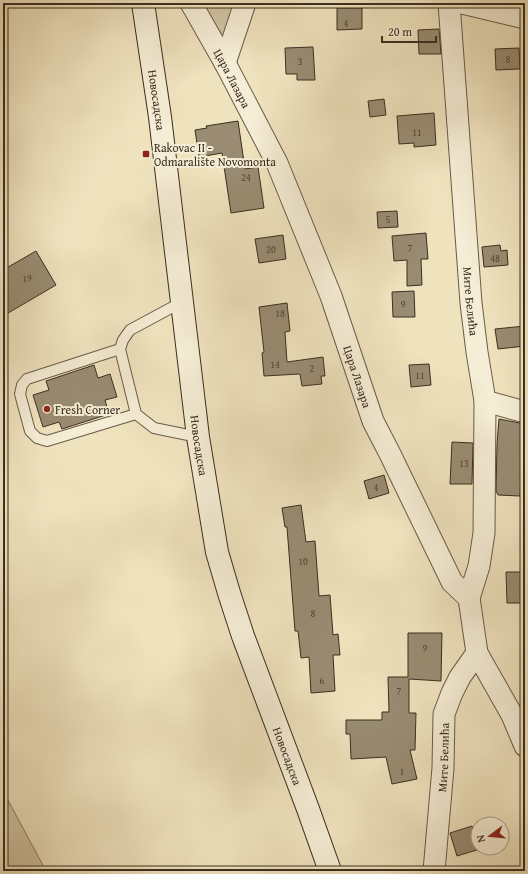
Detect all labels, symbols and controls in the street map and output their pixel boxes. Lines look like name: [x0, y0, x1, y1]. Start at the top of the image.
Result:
house number: 4: [344, 16, 349, 31]
scale bar: [382, 18, 436, 44]
text: 20 m: [388, 23, 412, 40]
street label: Цара Лазара: [210, 45, 255, 111]
house number: 8: [506, 52, 511, 67]
house number: 3: [298, 54, 303, 69]
street label: Новосадска: [145, 69, 170, 131]
house number: 11: [412, 125, 422, 140]
place label: Rakovac II - Odmaralište Novomonta: [154, 139, 276, 170]
marker: Rakovac II - Odmaralište Novomonta: [141, 149, 151, 159]
house number: 24: [241, 170, 251, 185]
house number: 5: [386, 212, 391, 227]
house number: 7: [408, 240, 413, 255]
house number: 20: [266, 242, 276, 257]
house number: 48: [490, 251, 500, 266]
street label: Мите Белића: [460, 266, 483, 337]
house number: 19: [22, 271, 32, 286]
house number: 9: [401, 297, 406, 312]
house number: 18: [275, 306, 285, 321]
street label: Цара Лазара: [340, 343, 376, 410]
house number: 14: [270, 357, 280, 372]
house number: 2: [310, 361, 315, 376]
house number: 11: [415, 368, 425, 383]
place label: Fresh Corner: [55, 401, 120, 418]
marker: Fresh Corner: [42, 404, 52, 414]
street label: Новосадска: [187, 414, 213, 477]
house number: 13: [459, 456, 469, 471]
house number: 4: [374, 480, 379, 495]
house number: 10: [298, 554, 308, 569]
house number: 8: [311, 606, 316, 621]
house number: 9: [423, 641, 428, 656]
house number: 6: [320, 673, 325, 688]
house number: 7: [397, 683, 402, 698]
street label: Мите Белића: [432, 722, 452, 793]
street label: Новосадска: [269, 724, 307, 788]
house number: 1: [400, 764, 405, 779]
north arrow: [470, 816, 510, 856]
text: N: [472, 832, 489, 844]

